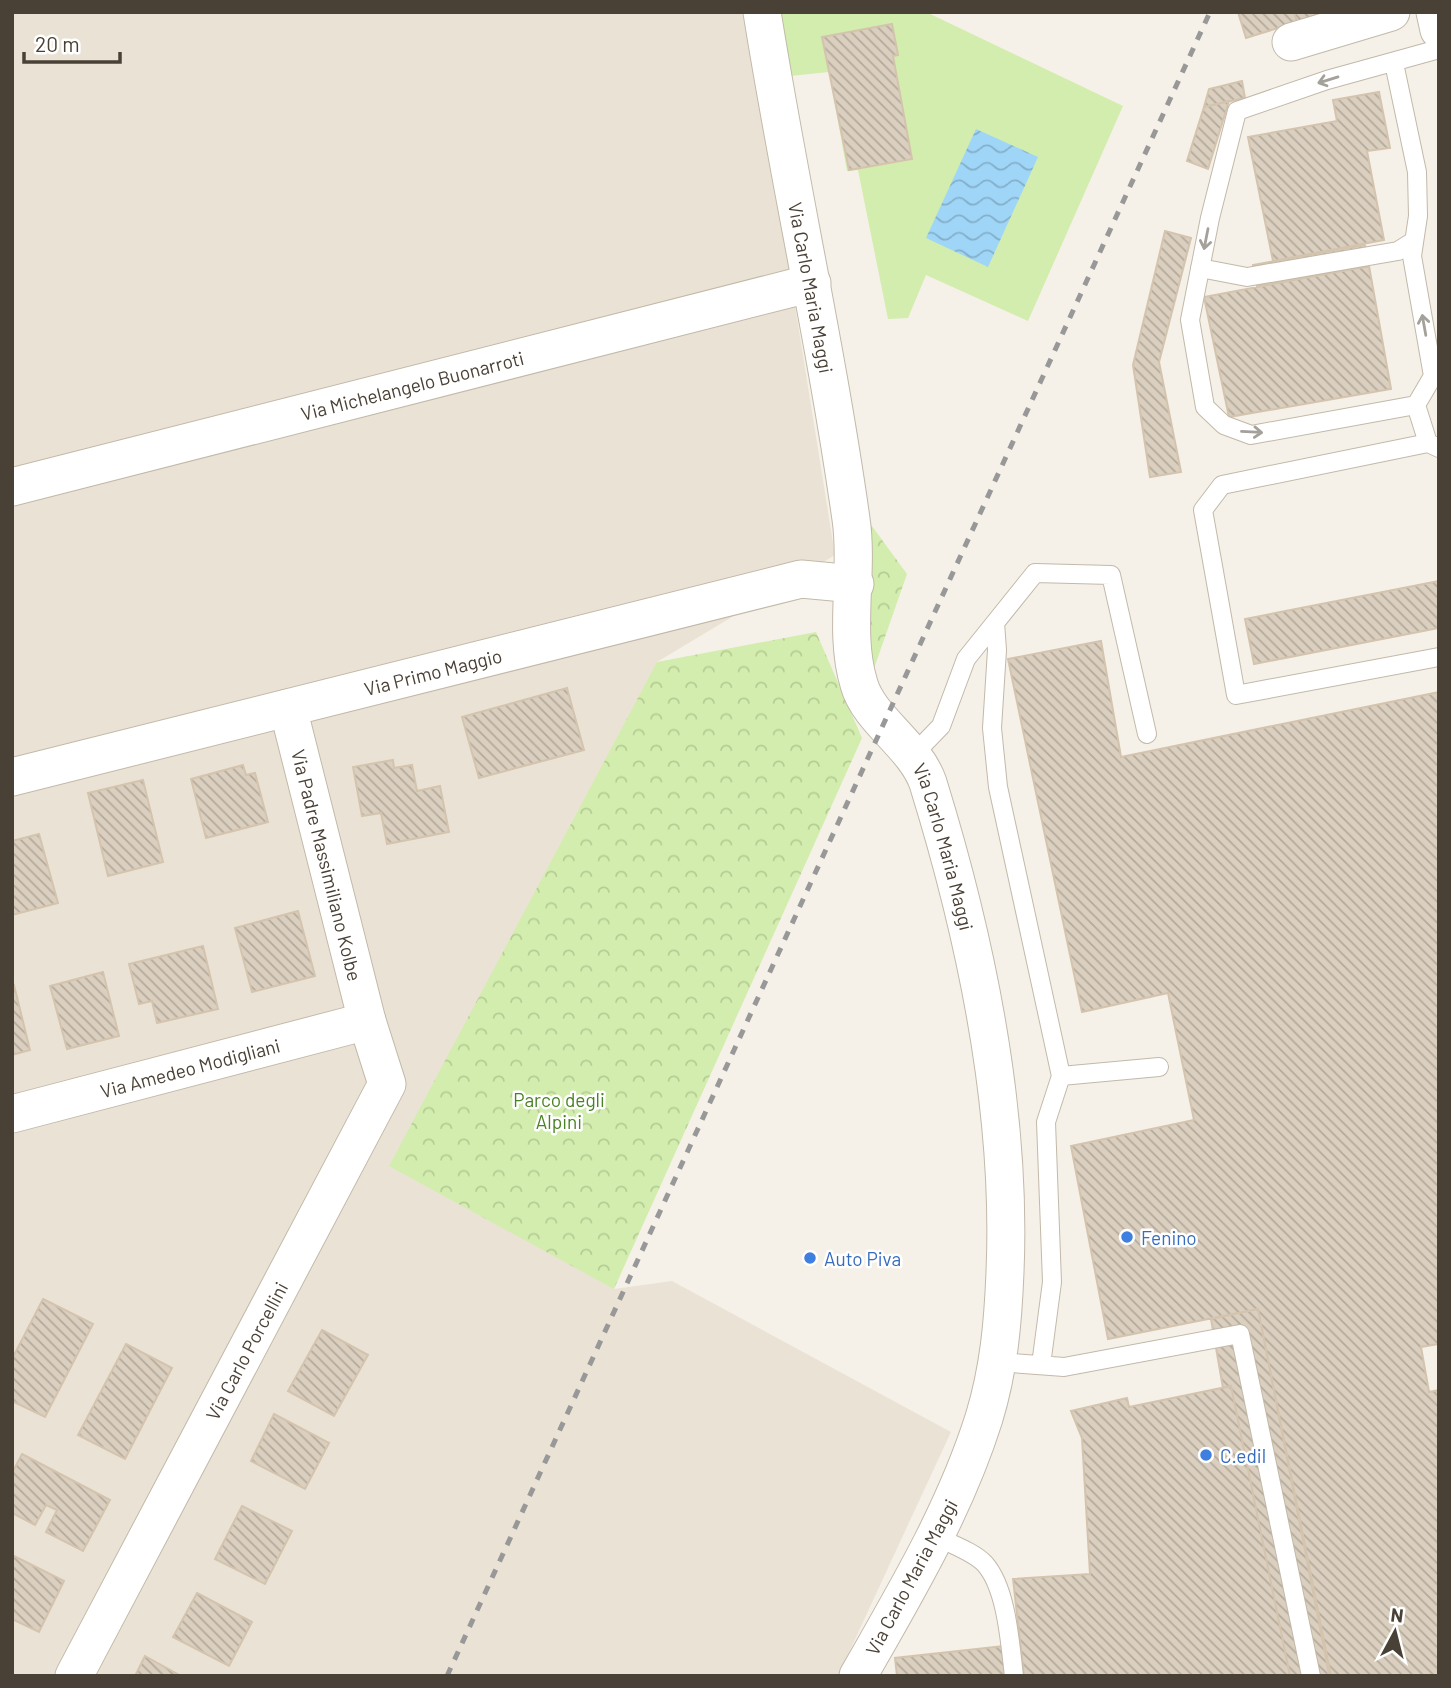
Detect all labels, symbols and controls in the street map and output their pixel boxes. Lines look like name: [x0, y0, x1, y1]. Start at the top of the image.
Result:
scale bar: [24, 21, 121, 65]
text: 20 m: [35, 31, 80, 56]
one-way arrow: [1318, 75, 1340, 88]
street label: Via Carlo Maria Maggi: [784, 200, 839, 375]
one-way arrow: [1199, 227, 1213, 250]
one-way arrow: [1417, 315, 1430, 337]
street label: Via Michelangelo Buonarroti: [298, 345, 526, 424]
one-way arrow: [1240, 426, 1263, 439]
street label: Via Primo Maggio: [362, 643, 504, 700]
street label: Via Padre Massimiliano Kolbe: [287, 747, 367, 983]
street label: Via Carlo Maria Maggi: [909, 759, 979, 933]
street label: Via Amedeo Modigliani: [98, 1033, 282, 1102]
park label: Parco degli Alpini: [513, 1088, 605, 1133]
place label: Fenino: [1141, 1226, 1197, 1249]
marker: Fenino: [1119, 1229, 1135, 1245]
place label: Auto Piva: [824, 1247, 901, 1270]
marker: Auto Piva: [802, 1250, 818, 1266]
street label: Via Carlo Porcellini: [200, 1278, 292, 1424]
place label: C.edil: [1220, 1444, 1266, 1467]
marker: C.edil: [1198, 1447, 1214, 1463]
street label: Via Carlo Maria Maggi: [860, 1495, 962, 1659]
north arrow: [1360, 1597, 1430, 1667]
text: N: [1389, 1602, 1405, 1627]

